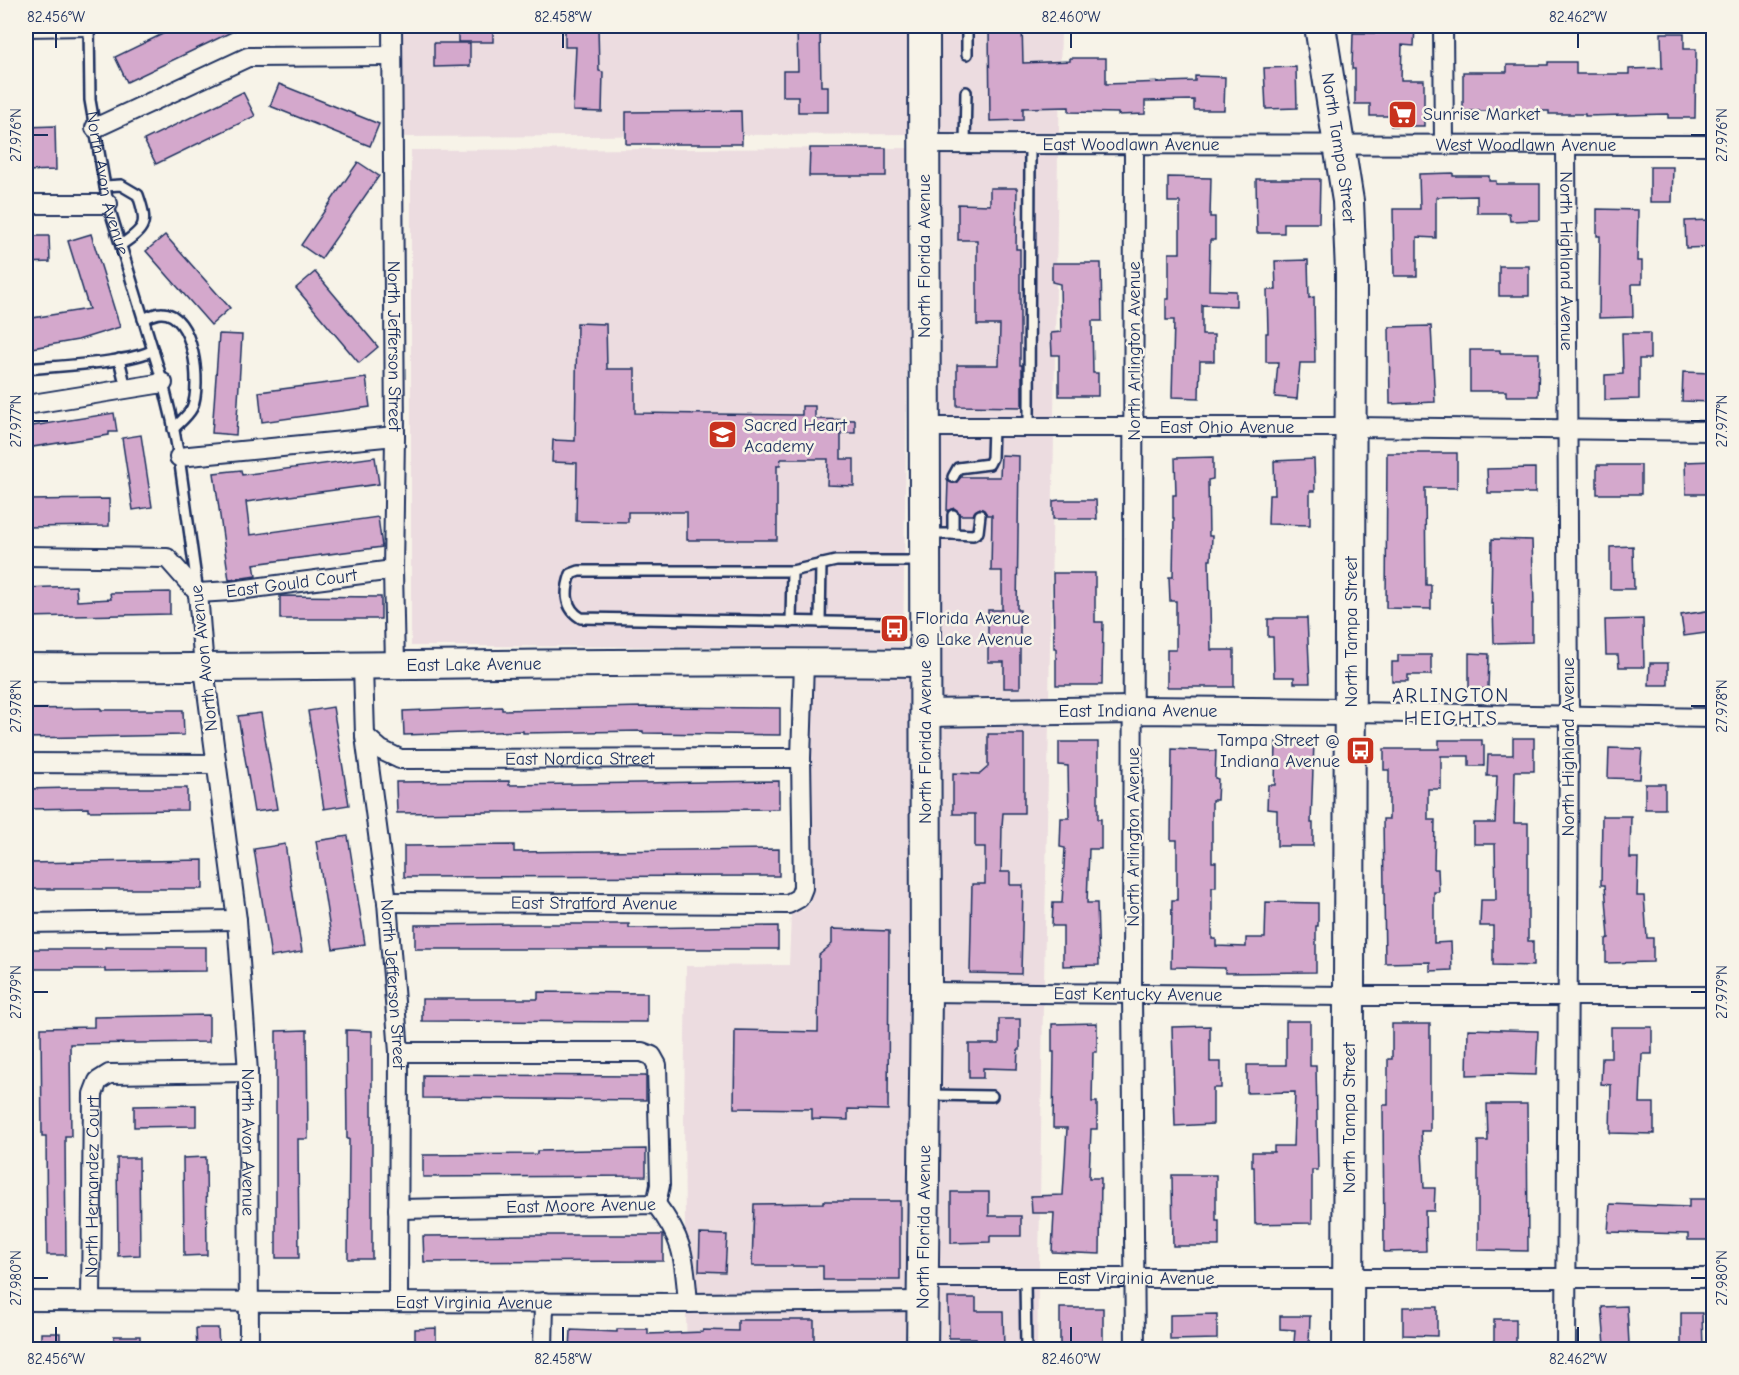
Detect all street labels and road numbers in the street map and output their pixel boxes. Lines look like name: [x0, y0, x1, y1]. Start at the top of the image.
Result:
street label: North Tampa Street: [1317, 71, 1359, 224]
street label: North Avon Avenue: [82, 109, 134, 258]
street label: East Woodlawn Avenue: [1042, 134, 1220, 155]
street label: West Woodlawn Avenue: [1436, 134, 1616, 155]
street label: North Highland Avenue: [1556, 171, 1578, 351]
street label: North Florida Avenue: [914, 174, 935, 338]
street label: North Jefferson Street: [383, 261, 405, 432]
street label: North Arlington Avenue: [1124, 261, 1145, 441]
street label: East Ohio Avenue: [1160, 417, 1294, 438]
street label: North Tampa Street: [1341, 556, 1362, 708]
street label: East Gould Court: [225, 564, 359, 602]
street label: North Avon Avenue: [186, 584, 222, 732]
street label: East Lake Avenue: [406, 653, 542, 676]
street label: North Highland Avenue: [1558, 657, 1579, 837]
street label: North Florida Avenue: [915, 660, 936, 824]
street label: East Indiana Avenue: [1058, 699, 1218, 722]
street label: North Arlington Avenue: [1123, 747, 1144, 927]
street label: East Nordica Street: [505, 748, 655, 769]
street label: East Stratford Avenue: [511, 892, 677, 914]
street label: North Jefferson Street: [376, 898, 410, 1070]
street label: East Kentucky Avenue: [1054, 983, 1222, 1005]
street label: North Tampa Street: [1339, 1042, 1360, 1194]
street label: North Avon Avenue: [237, 1068, 259, 1216]
street label: North Hernandez Court: [81, 1095, 103, 1278]
street label: North Florida Avenue: [912, 1145, 935, 1309]
street label: East Moore Avenue: [506, 1194, 656, 1217]
street label: East Virginia Avenue: [1057, 1268, 1215, 1289]
street label: East Virginia Avenue: [395, 1292, 553, 1313]

